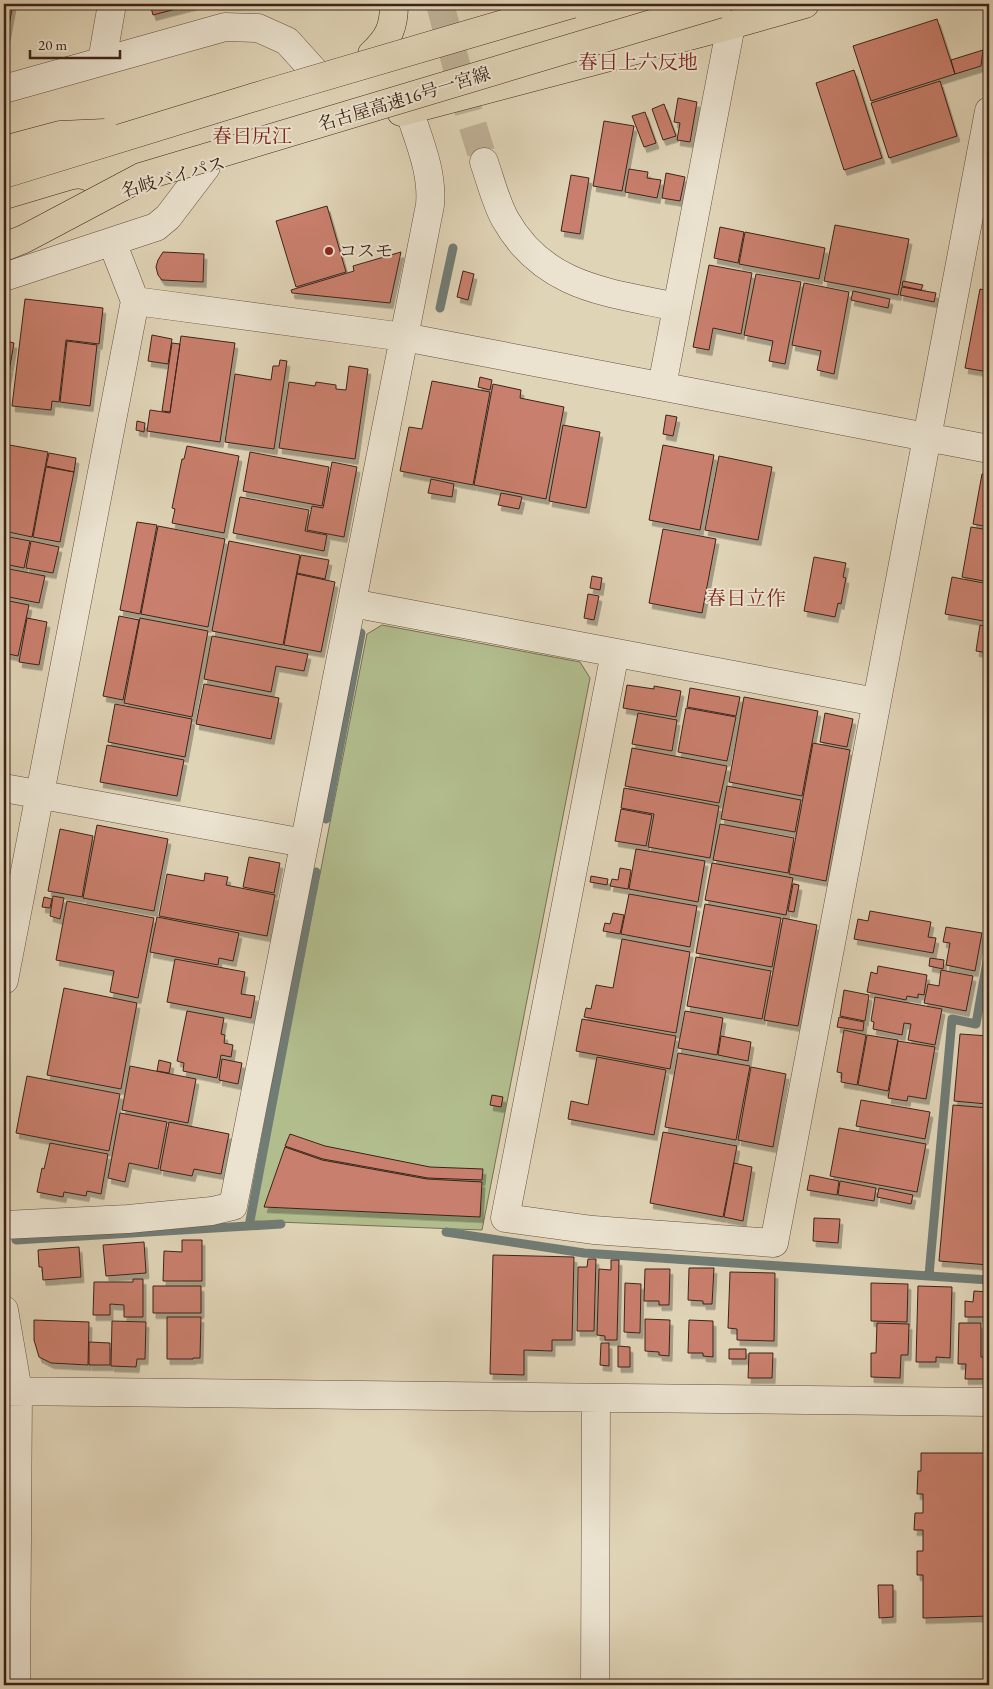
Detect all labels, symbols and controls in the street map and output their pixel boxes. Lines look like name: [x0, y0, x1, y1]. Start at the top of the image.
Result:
scale bar: [30, 28, 120, 60]
text: 20 m: [38, 35, 67, 54]
district label: 春日上六反地: [578, 49, 698, 75]
street label: 名古屋高速16号一宮線: [315, 61, 493, 136]
district label: 春日尻江: [212, 123, 292, 149]
street label: 名岐バイパス: [118, 151, 228, 202]
place label: コスモ: [339, 239, 393, 262]
marker: コスモ: [323, 245, 335, 257]
district label: 春日立作: [706, 585, 786, 611]

